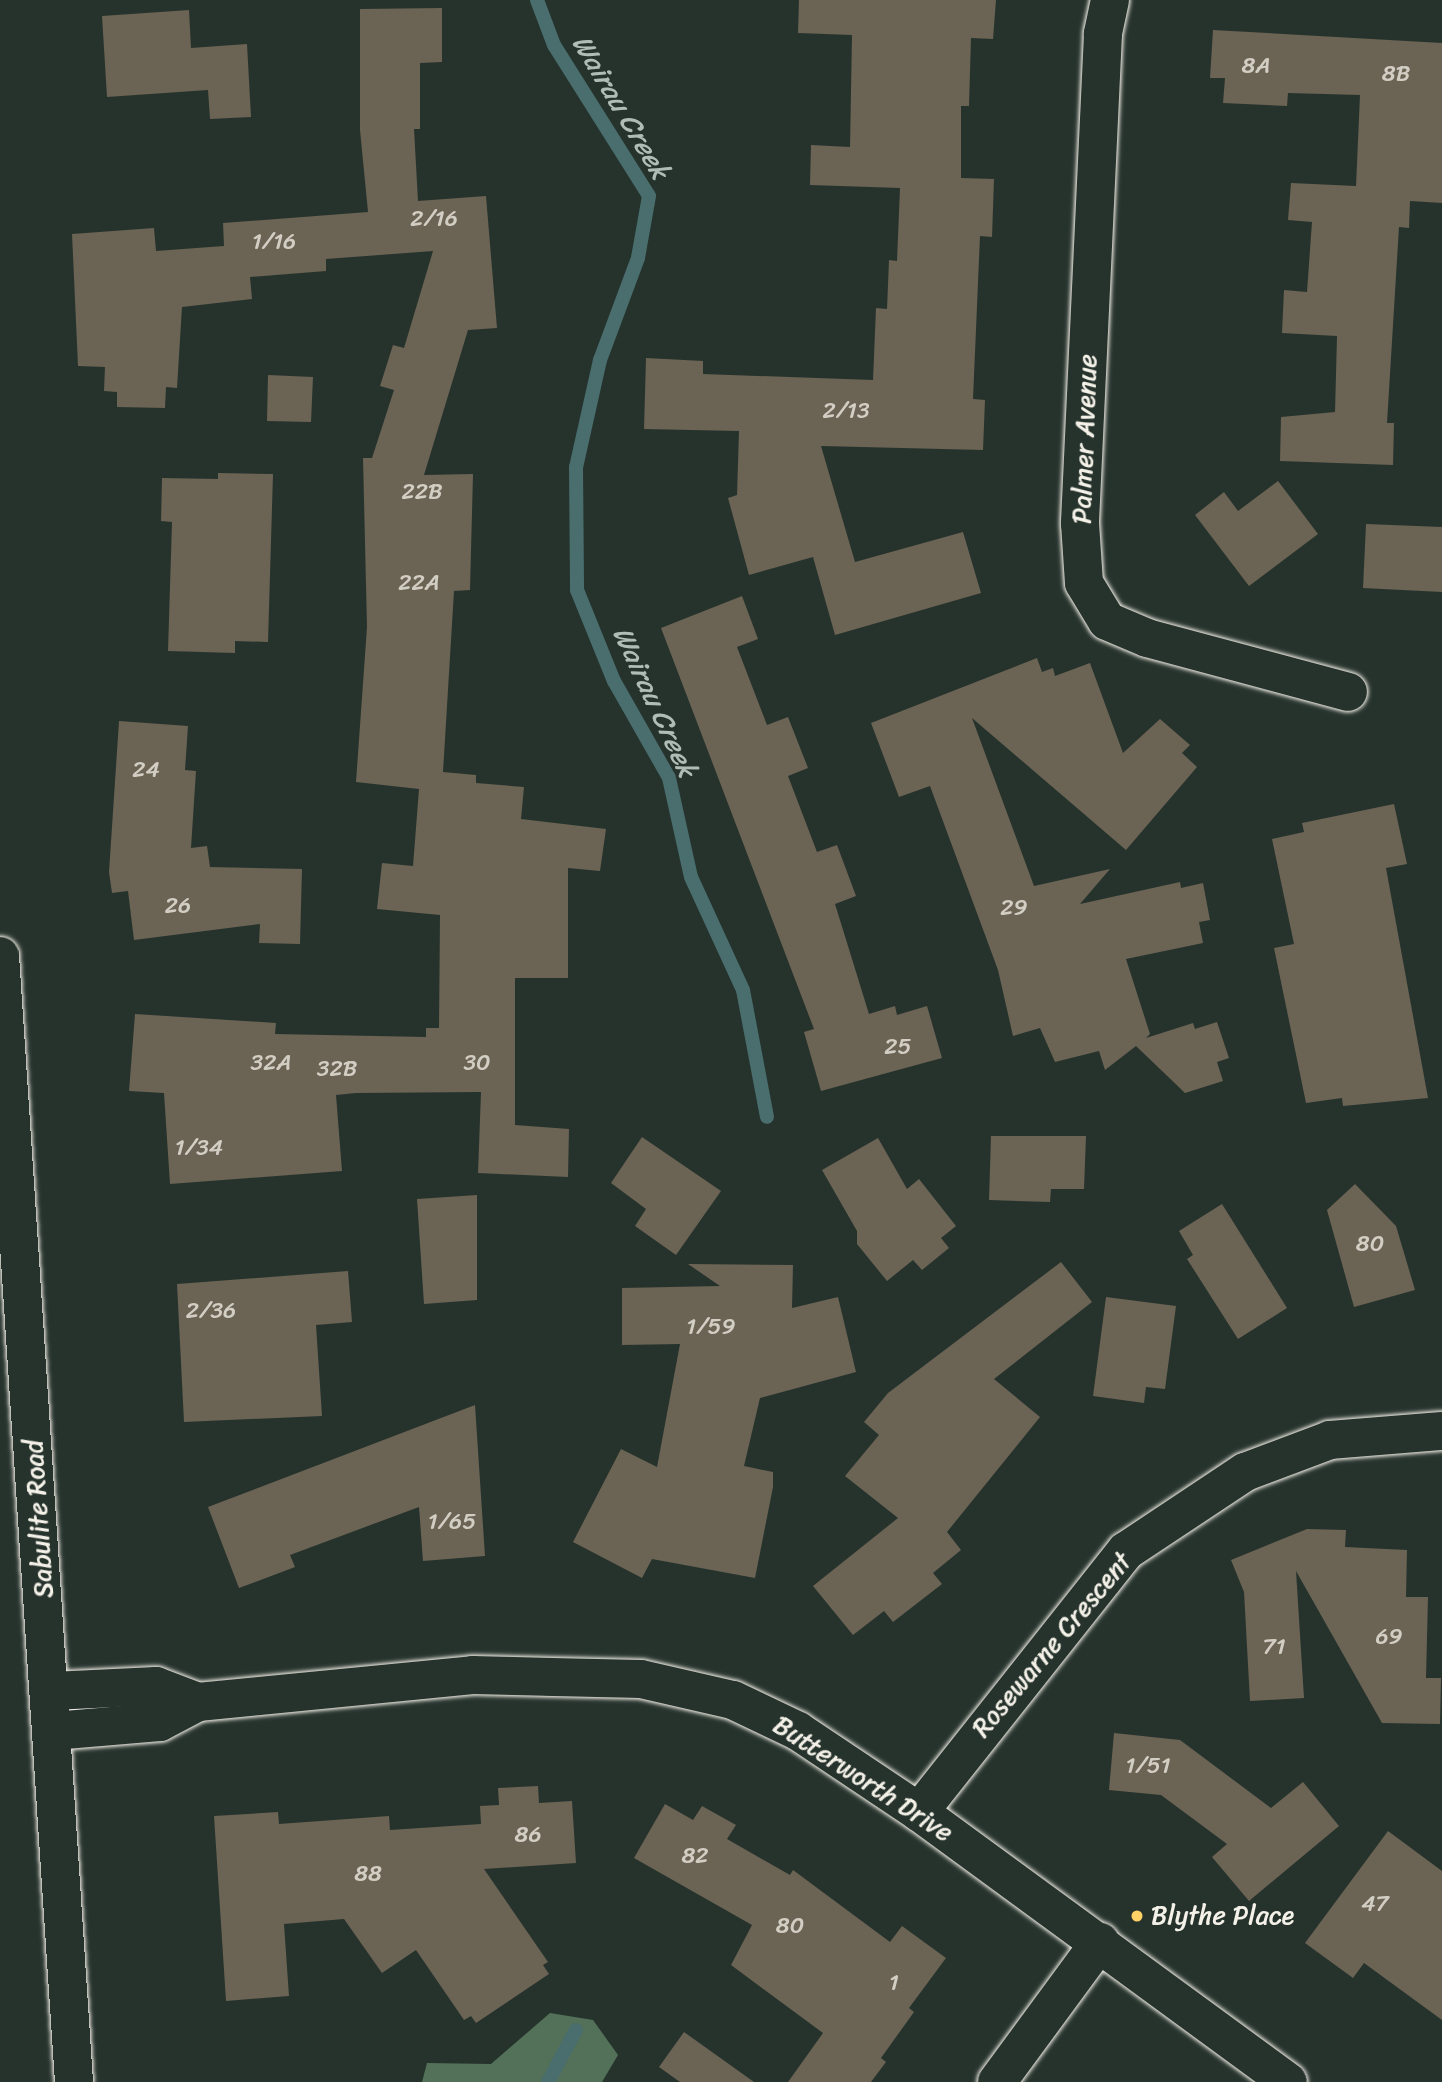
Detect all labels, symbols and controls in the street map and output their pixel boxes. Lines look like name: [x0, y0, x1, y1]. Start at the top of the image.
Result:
water label: Wairau Creek: [564, 28, 678, 186]
house number: 8A: [1242, 52, 1270, 80]
house number: 8B: [1382, 60, 1410, 88]
house number: 2/16: [410, 205, 458, 233]
house number: 1/16: [252, 228, 296, 256]
street label: Palmer Avenue: [1066, 354, 1104, 524]
house number: 2/13: [822, 397, 870, 425]
house number: 22B: [401, 478, 443, 506]
house number: 22A: [398, 569, 440, 597]
water label: Wairau Creek: [605, 621, 705, 783]
house number: 24: [132, 756, 160, 784]
house number: 26: [165, 892, 191, 920]
house number: 29: [1000, 894, 1028, 922]
house number: 25: [884, 1033, 912, 1061]
house number: 32A: [251, 1049, 291, 1077]
house number: 30: [463, 1049, 491, 1077]
house number: 32B: [317, 1055, 357, 1083]
house number: 1/34: [175, 1134, 223, 1162]
house number: 80: [1356, 1230, 1384, 1258]
house number: 2/36: [186, 1297, 236, 1325]
house number: 1/59: [686, 1313, 736, 1341]
street label: Sabulite Road: [18, 1439, 60, 1599]
house number: 1/65: [428, 1508, 476, 1536]
street label: Rosewarne Crescent: [965, 1545, 1139, 1745]
house number: 69: [1375, 1623, 1403, 1651]
house number: 71: [1263, 1633, 1285, 1661]
street label: Butterworth Drive: [767, 1709, 959, 1849]
house number: 1/51: [1125, 1752, 1171, 1780]
house number: 86: [515, 1821, 541, 1849]
house number: 82: [681, 1842, 709, 1870]
house number: 88: [354, 1860, 382, 1888]
house number: 47: [1361, 1890, 1389, 1918]
place label: Blythe Place: [1151, 1900, 1295, 1932]
marker: Blythe Place: [1129, 1908, 1145, 1924]
house number: 80: [776, 1912, 804, 1940]
house number: 1: [889, 1969, 899, 1997]

